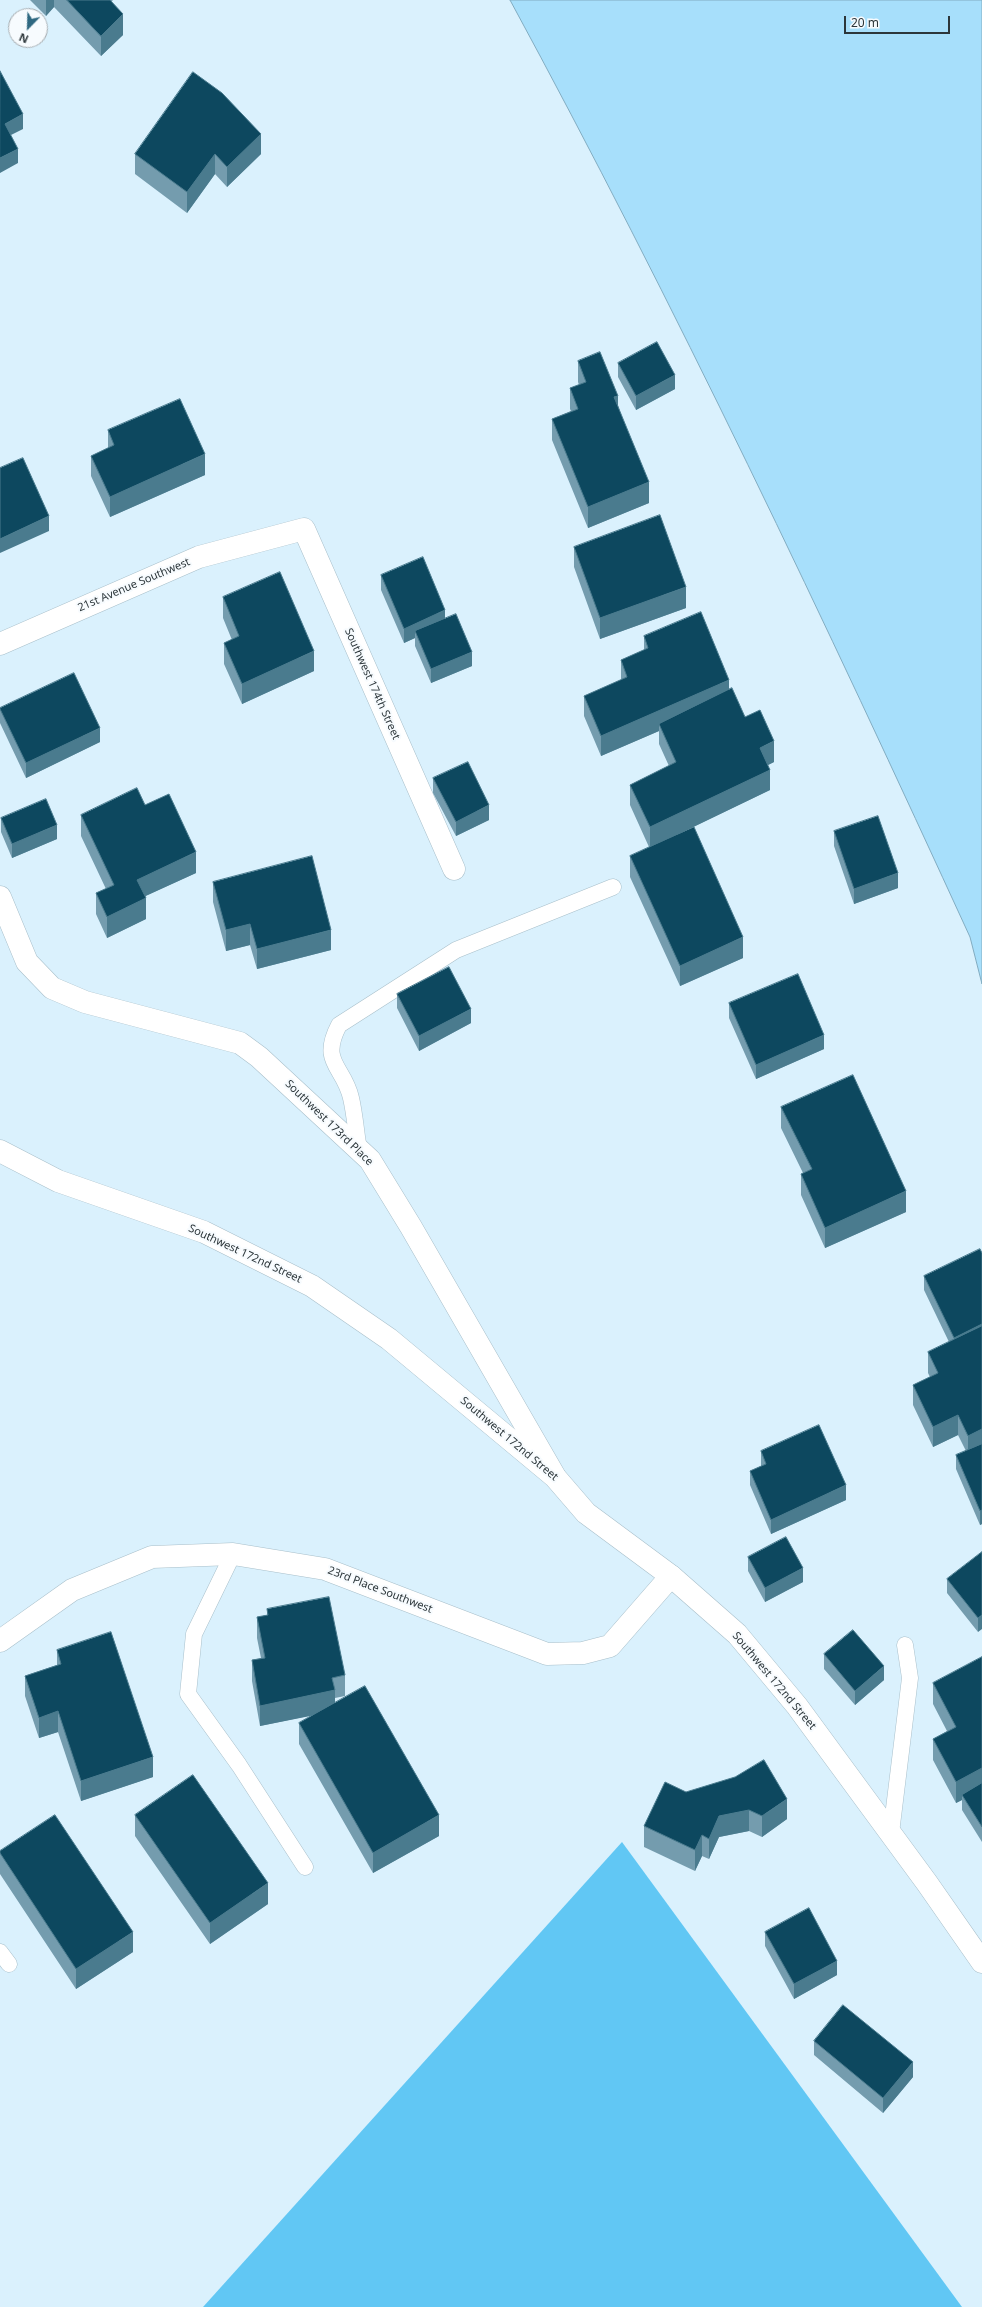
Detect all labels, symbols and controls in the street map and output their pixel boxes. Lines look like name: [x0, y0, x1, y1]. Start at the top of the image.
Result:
north arrow: [8, 8, 48, 48]
scale bar: [846, 8, 952, 34]
text: 20 m: [851, 14, 879, 31]
text: N: [16, 30, 31, 47]
street label: 21st Avenue Southwest: [76, 555, 192, 615]
street label: Southwest 174th Street: [341, 626, 403, 742]
street label: Southwest 173rd Place: [282, 1078, 376, 1168]
street label: Southwest 172nd Street: [186, 1222, 304, 1286]
street label: Southwest 172nd Street: [458, 1394, 560, 1484]
street label: 23rd Place Southwest: [326, 1564, 434, 1616]
street label: Southwest 172nd Street: [729, 1630, 819, 1732]

